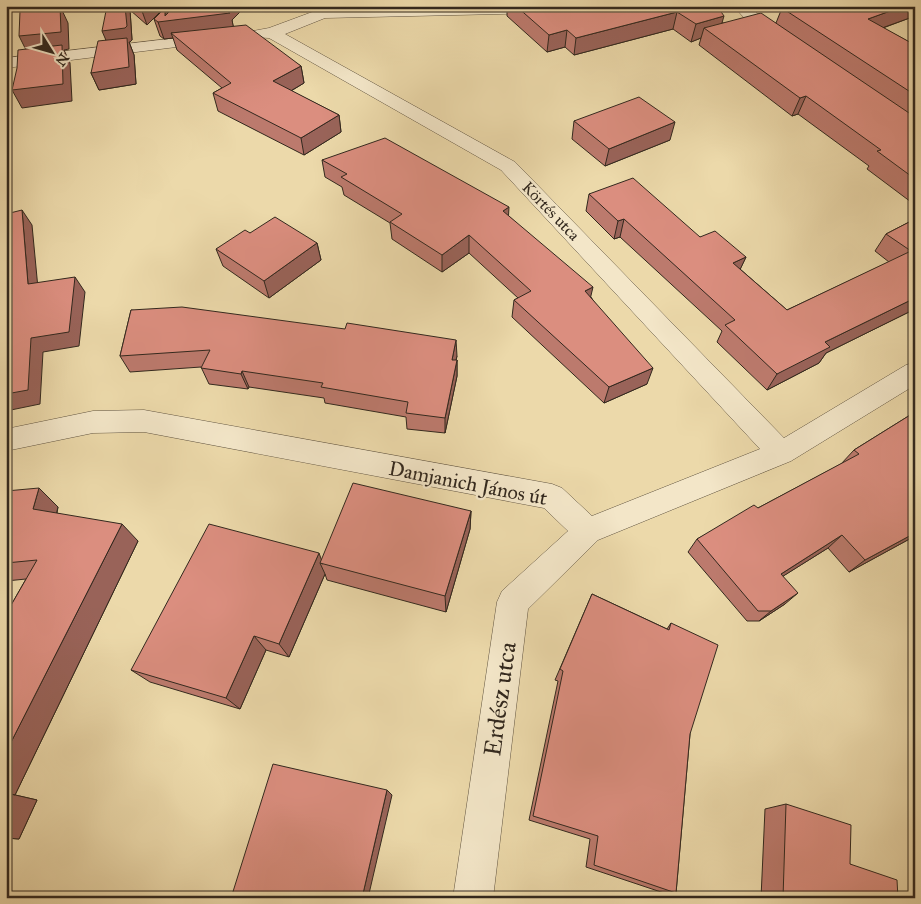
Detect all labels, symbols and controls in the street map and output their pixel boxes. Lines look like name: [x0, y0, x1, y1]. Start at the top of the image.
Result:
north arrow: [28, 28, 78, 78]
text: N: [52, 50, 72, 69]
street label: Körtés utca: [518, 178, 584, 245]
street label: Damjanich János út: [387, 456, 549, 511]
street label: Erdész utca: [477, 639, 523, 758]

